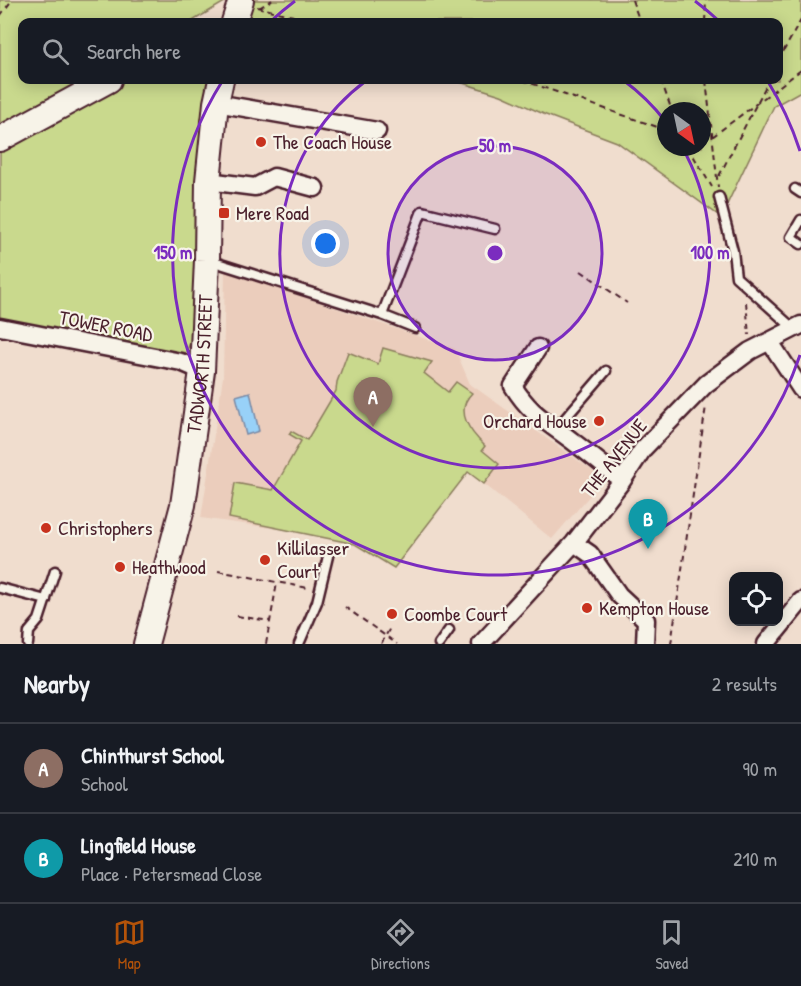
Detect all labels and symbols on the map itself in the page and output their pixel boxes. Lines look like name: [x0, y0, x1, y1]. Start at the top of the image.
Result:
north arrow: [657, 102, 711, 156]
place label: The Coach House: [273, 128, 392, 155]
text: 50 m: [479, 133, 511, 158]
marker: The Coach House: [254, 135, 268, 149]
place label: Mere Road: [236, 199, 309, 226]
marker: Mere Road: [217, 206, 231, 220]
your location: [311, 229, 340, 258]
text: 150 m: [154, 240, 192, 265]
text: 100 m: [690, 240, 730, 265]
centre of rings: [485, 243, 505, 263]
street label: TADWORTH STREET: [179, 293, 218, 435]
street label: TOWER ROAD: [57, 303, 156, 348]
pin: A: [354, 378, 392, 427]
place label: Orchard House: [483, 407, 587, 434]
street label: THE AVENUE: [574, 413, 653, 502]
marker: Orchard House: [592, 414, 606, 428]
pin: B: [628, 500, 668, 549]
place label: Christophers: [58, 514, 153, 541]
marker: Christophers: [39, 521, 53, 535]
place label: Killilasser Court: [277, 534, 350, 584]
place label: Heathwood: [132, 553, 206, 580]
marker: Killilasser Court: [258, 553, 272, 567]
marker: Heathwood: [113, 560, 127, 574]
place label: Kempton House: [599, 594, 709, 621]
place label: Coombe Court: [404, 600, 508, 627]
marker: Kempton House: [580, 601, 594, 615]
marker: Coombe Court: [385, 607, 399, 621]

